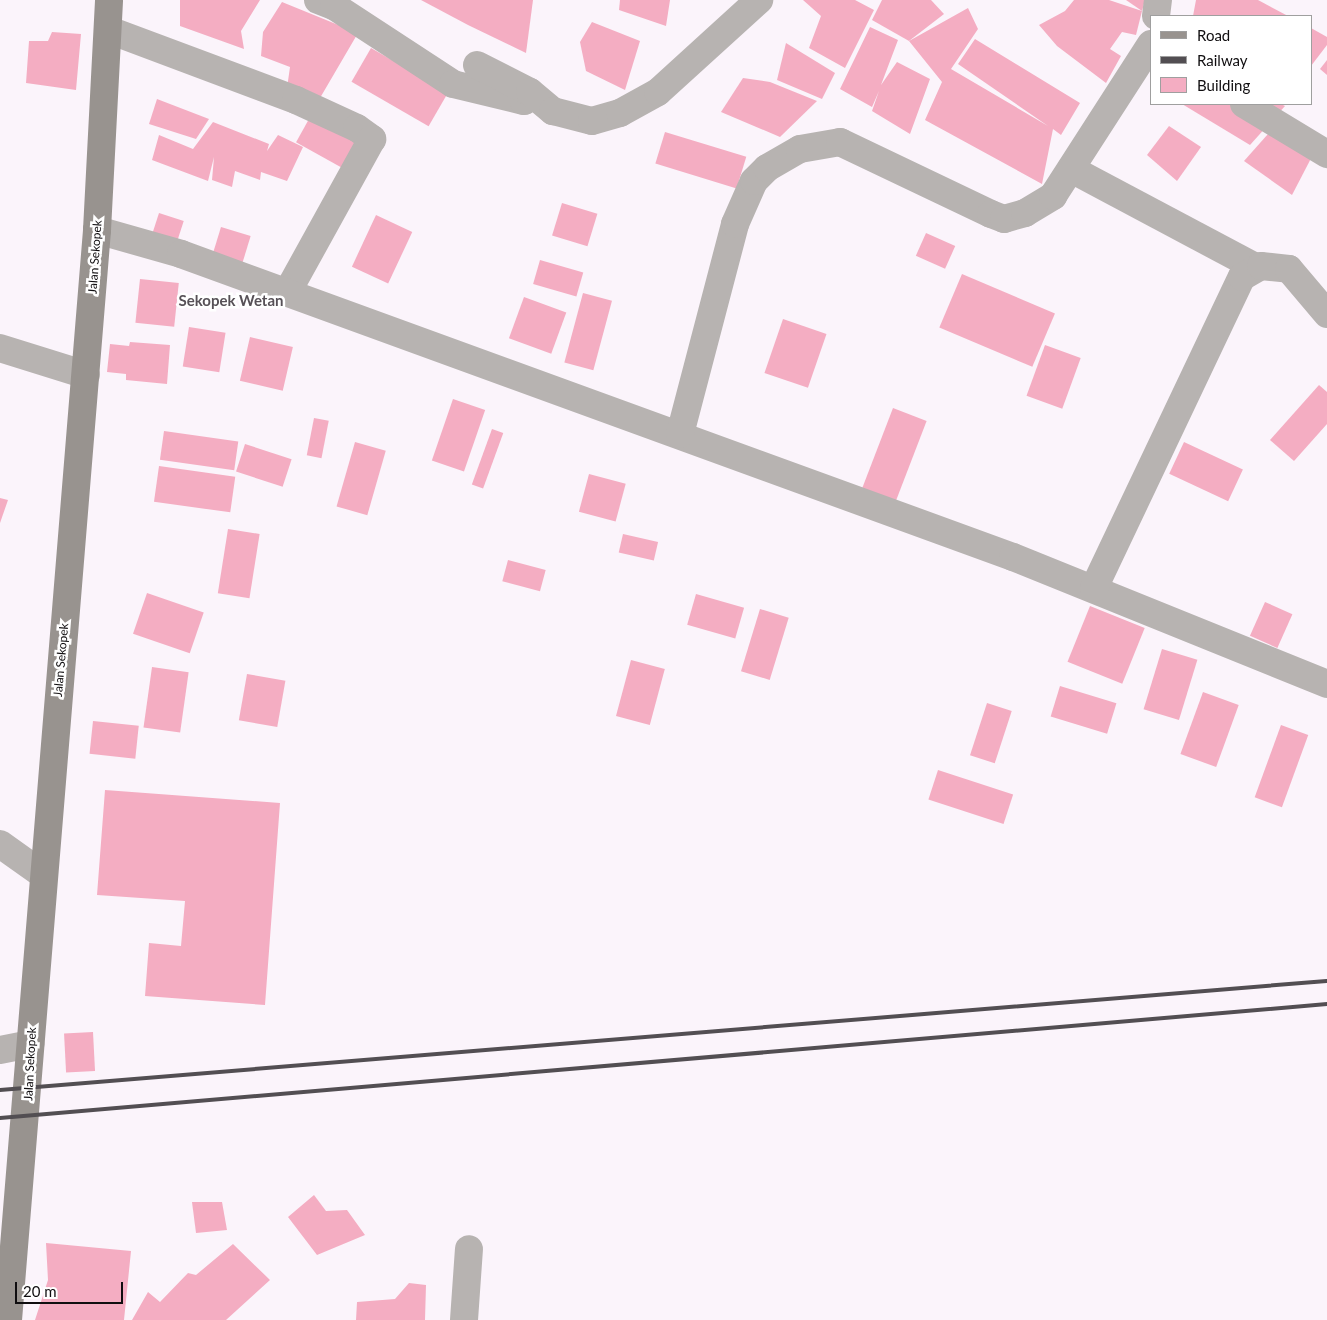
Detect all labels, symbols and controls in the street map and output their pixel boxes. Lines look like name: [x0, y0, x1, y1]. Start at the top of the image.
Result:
legend: [1150, 15, 1312, 105]
text: Road: [1197, 26, 1230, 44]
text: Railway: [1197, 51, 1248, 69]
text: Building: [1197, 76, 1250, 94]
street label: Jalan Sekopek: [85, 220, 105, 294]
district label: Sekopek Wetan: [178, 292, 284, 310]
street label: Jalan Sekopek: [51, 623, 71, 697]
street label: Jalan Sekopek: [21, 1027, 39, 1101]
scale bar: [18, 1272, 125, 1304]
text: 20 m: [23, 1282, 57, 1300]

